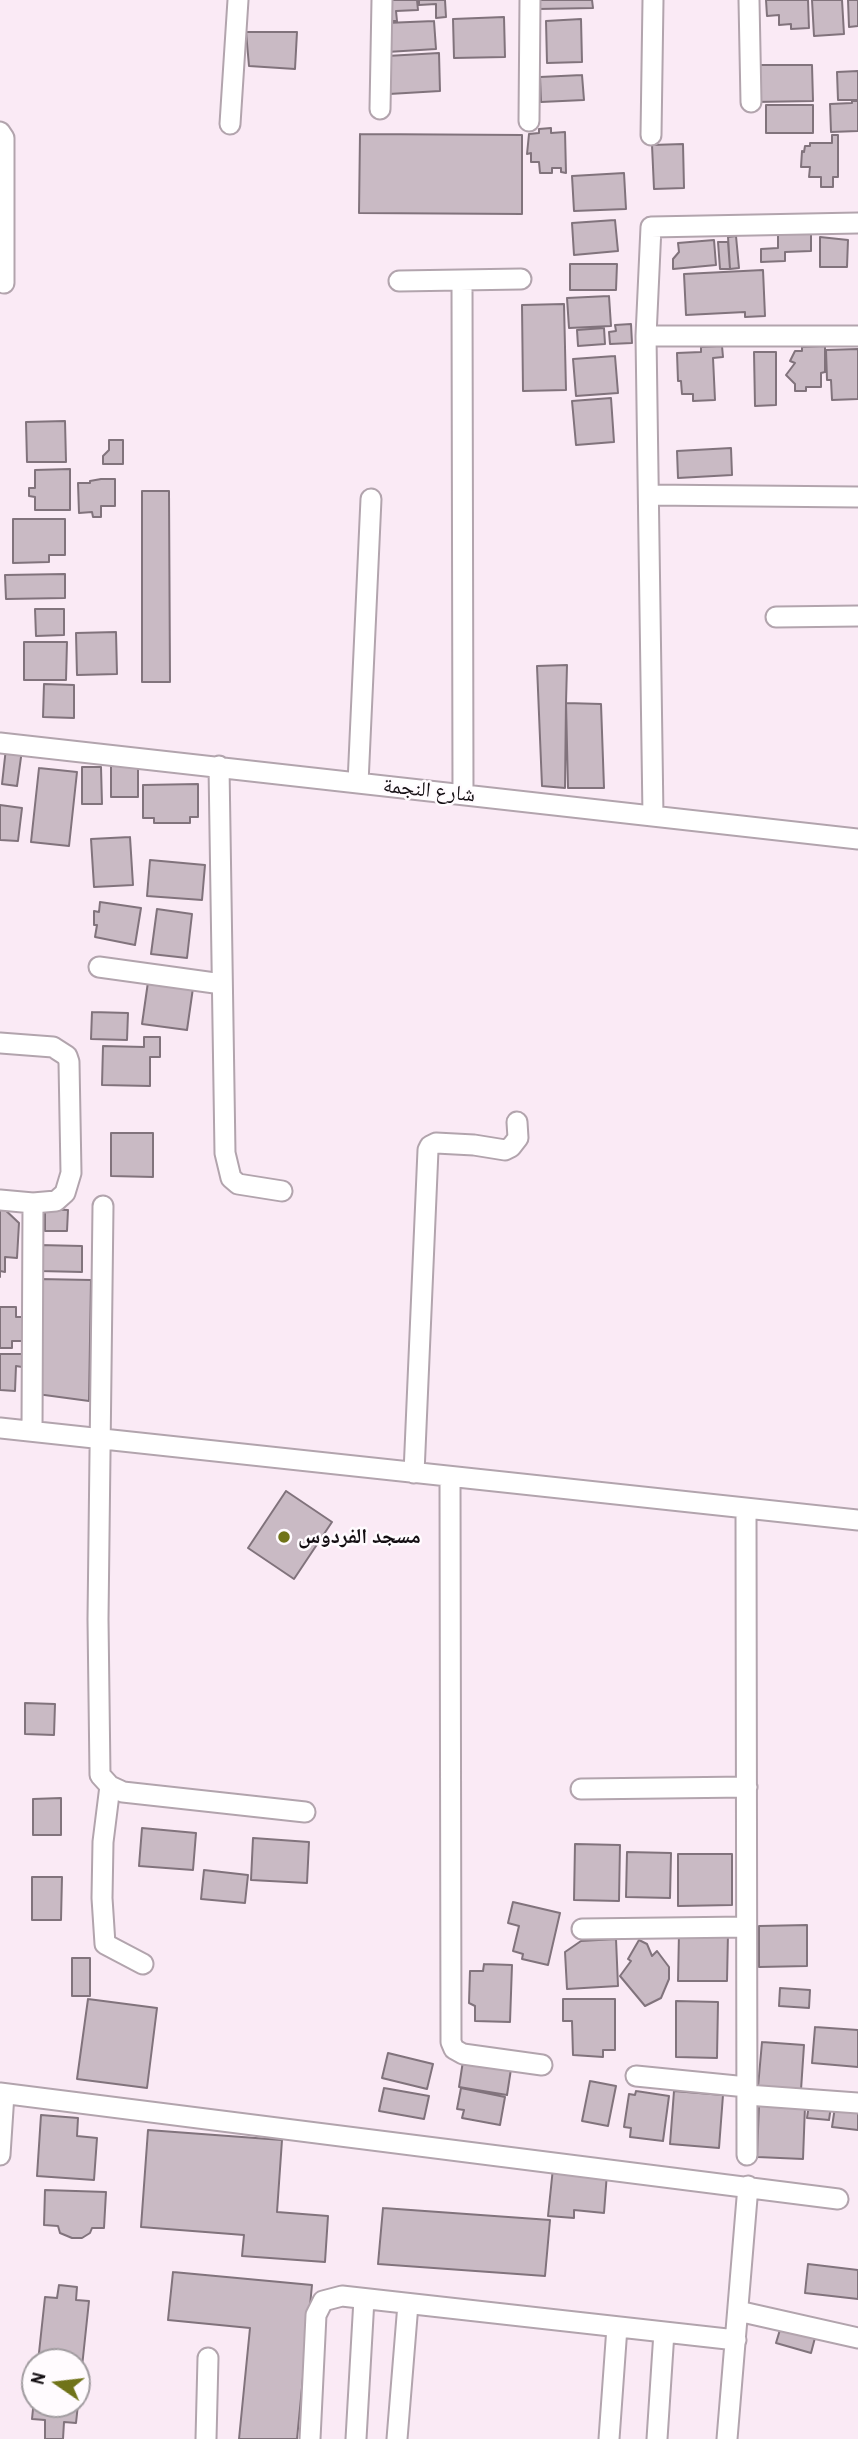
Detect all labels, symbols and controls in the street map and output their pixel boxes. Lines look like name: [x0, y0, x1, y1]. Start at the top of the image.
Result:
street label: شارع النجمة: [382, 774, 476, 808]
place label: مسجد الفردوس: [298, 1524, 421, 1550]
marker: مسجد الفردوس: [276, 1529, 292, 1545]
north arrow: [21, 2348, 91, 2418]
text: N: [24, 2370, 52, 2387]

